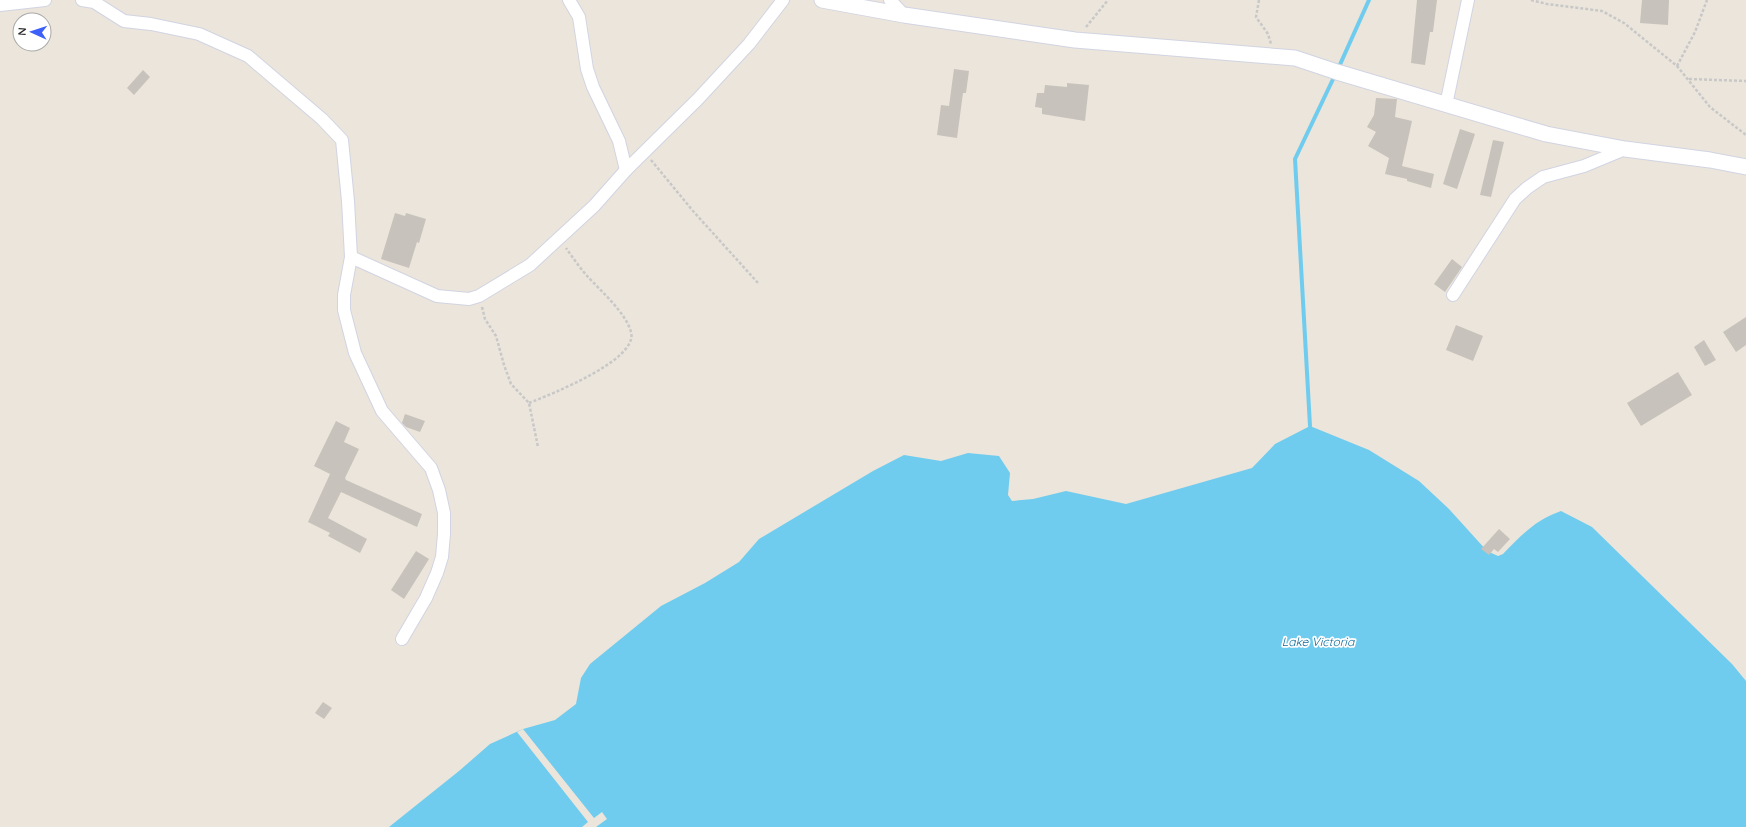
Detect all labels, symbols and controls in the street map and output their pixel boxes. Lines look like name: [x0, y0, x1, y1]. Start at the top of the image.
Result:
north arrow: [12, 12, 52, 52]
text: N: [15, 27, 29, 36]
water label: Lake Victoria: [1282, 634, 1355, 649]

